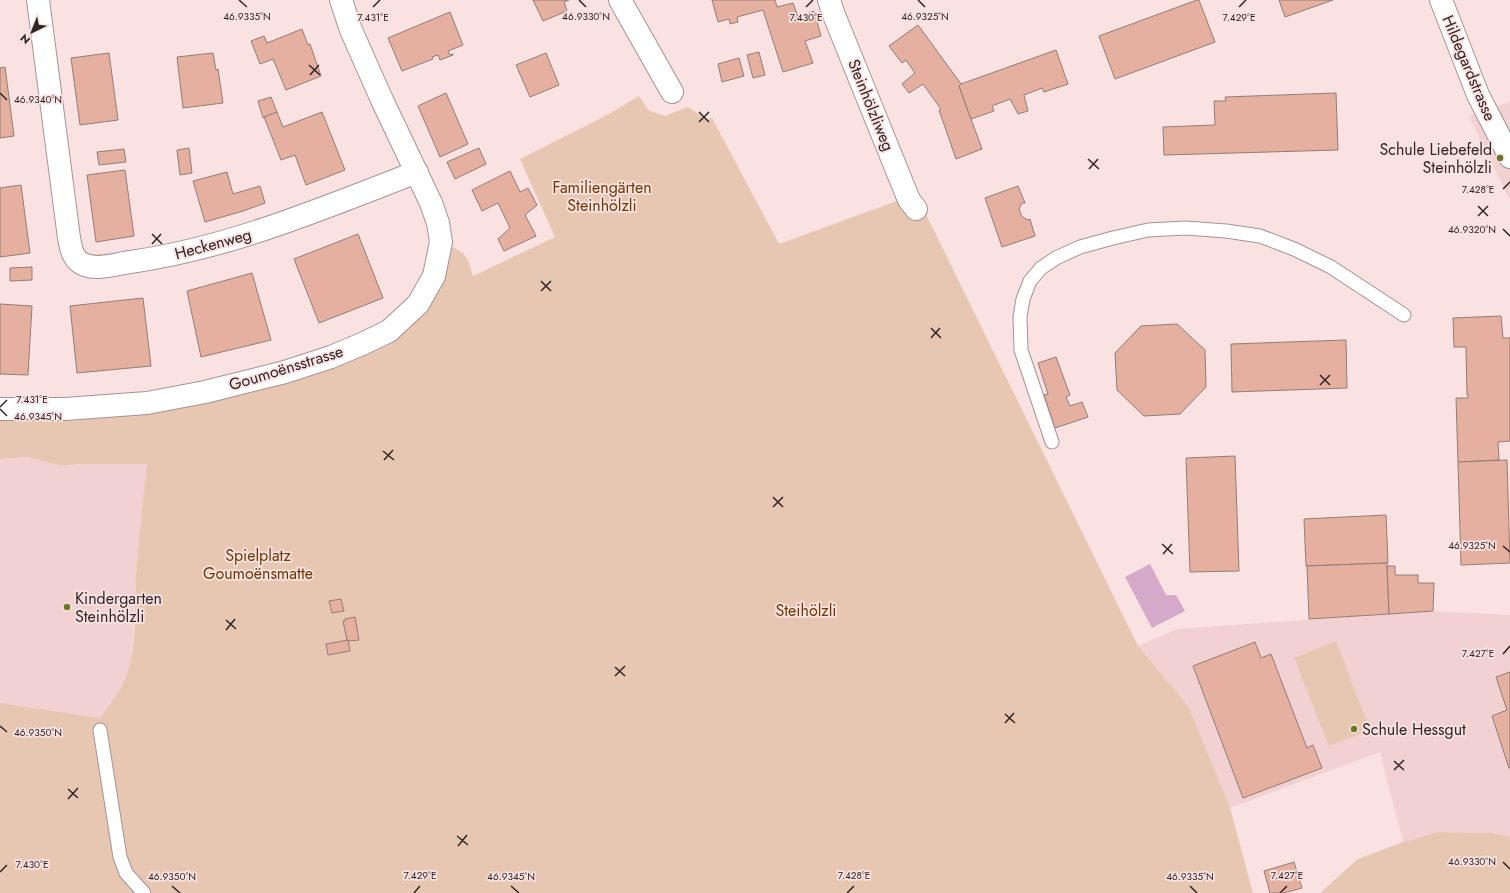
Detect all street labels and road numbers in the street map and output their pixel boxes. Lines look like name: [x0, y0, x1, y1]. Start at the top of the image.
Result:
street label: Hildegardstrasse: [1436, 12, 1502, 124]
street label: Steinhölzliweg: [842, 56, 900, 154]
street label: Heckenweg: [172, 223, 254, 265]
street label: Goumoënsstrasse: [226, 340, 346, 396]

